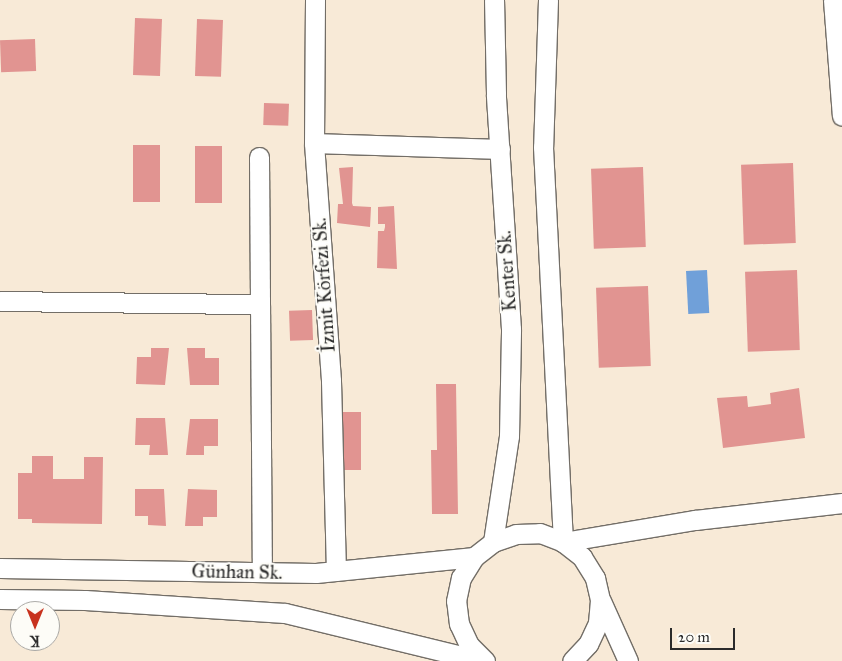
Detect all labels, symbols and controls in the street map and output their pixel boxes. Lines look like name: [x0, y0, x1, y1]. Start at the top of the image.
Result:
street label: İzmit Körfezi Sk.: [308, 217, 340, 353]
street label: Kenter Sk.: [493, 230, 521, 312]
street label: Günhan Sk.: [191, 560, 283, 584]
north arrow: [10, 601, 60, 651]
scale bar: [672, 618, 737, 650]
text: 20 m: [678, 628, 710, 646]
text: K: [30, 632, 40, 649]

